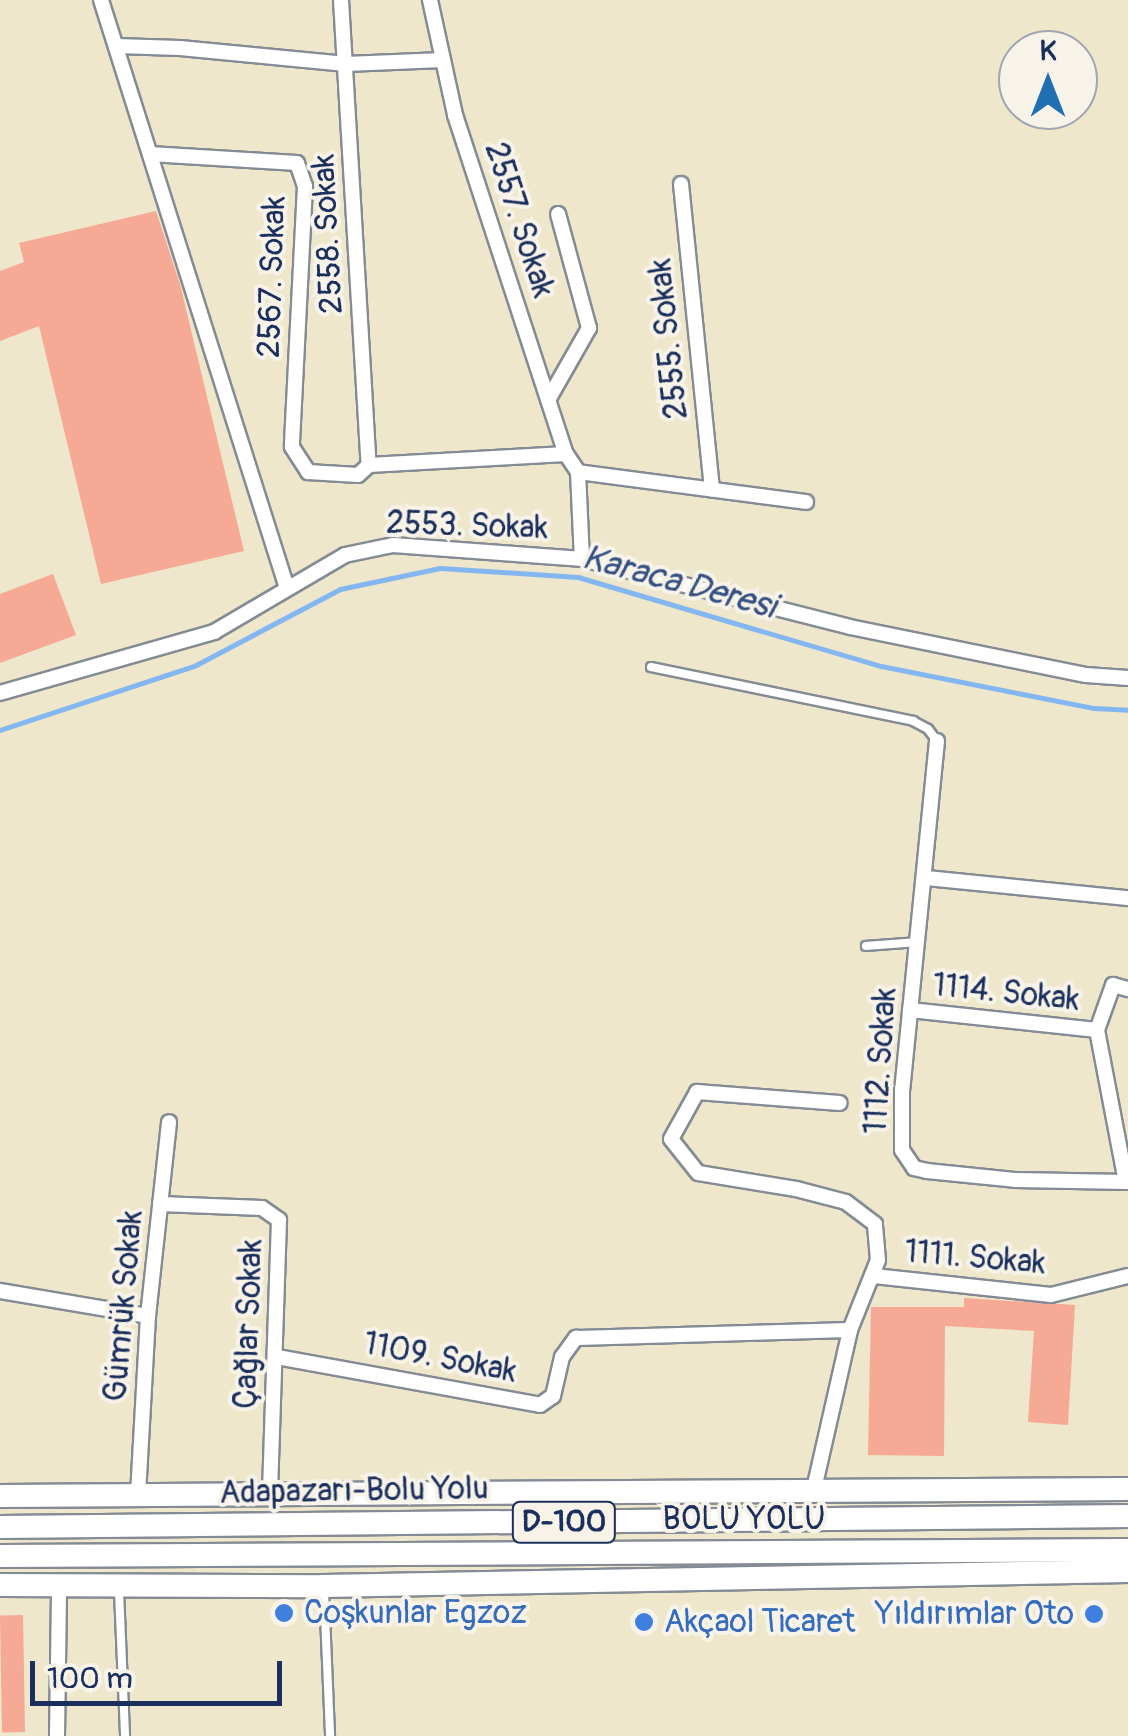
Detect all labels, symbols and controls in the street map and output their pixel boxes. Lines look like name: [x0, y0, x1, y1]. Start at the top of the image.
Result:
north arrow: [998, 30, 1098, 130]
text: K: [1040, 34, 1056, 69]
street label: 2557. Sokak: [476, 138, 562, 302]
street label: 2558. Sokak: [305, 153, 351, 315]
street label: 2567. Sokak: [250, 195, 294, 359]
street label: 2555. Sokak: [641, 257, 697, 421]
street label: 2553. Sokak: [385, 504, 549, 548]
water label: Karaca Deresi: [578, 536, 780, 628]
street label: 1114. Sokak: [931, 966, 1081, 1020]
street label: 1112. Sokak: [857, 986, 905, 1136]
street label: Gümrük Sokak: [97, 1209, 151, 1403]
street label: 1111. Sokak: [903, 1233, 1047, 1283]
street label: Çağlar Sokak: [227, 1238, 271, 1410]
street label: 1109. Sokak: [360, 1324, 520, 1392]
street label: Adapazarı-Bolu Yolu: [219, 1469, 489, 1513]
road number: D-100: [512, 1497, 616, 1547]
street label: BOLU YOLU: [663, 1500, 825, 1538]
place label: Coşkunlar Egzoz: [304, 1594, 527, 1632]
place label: Yıldırımlar Oto: [875, 1595, 1074, 1633]
marker: Coşkunlar Egzoz: [273, 1602, 295, 1624]
place label: Akçaol Ticaret: [664, 1603, 855, 1641]
marker: Yıldırımlar Oto: [1083, 1603, 1105, 1625]
marker: Akçaol Ticaret: [633, 1611, 655, 1633]
scale bar: [35, 1641, 288, 1703]
text: 100 m: [47, 1660, 133, 1697]

